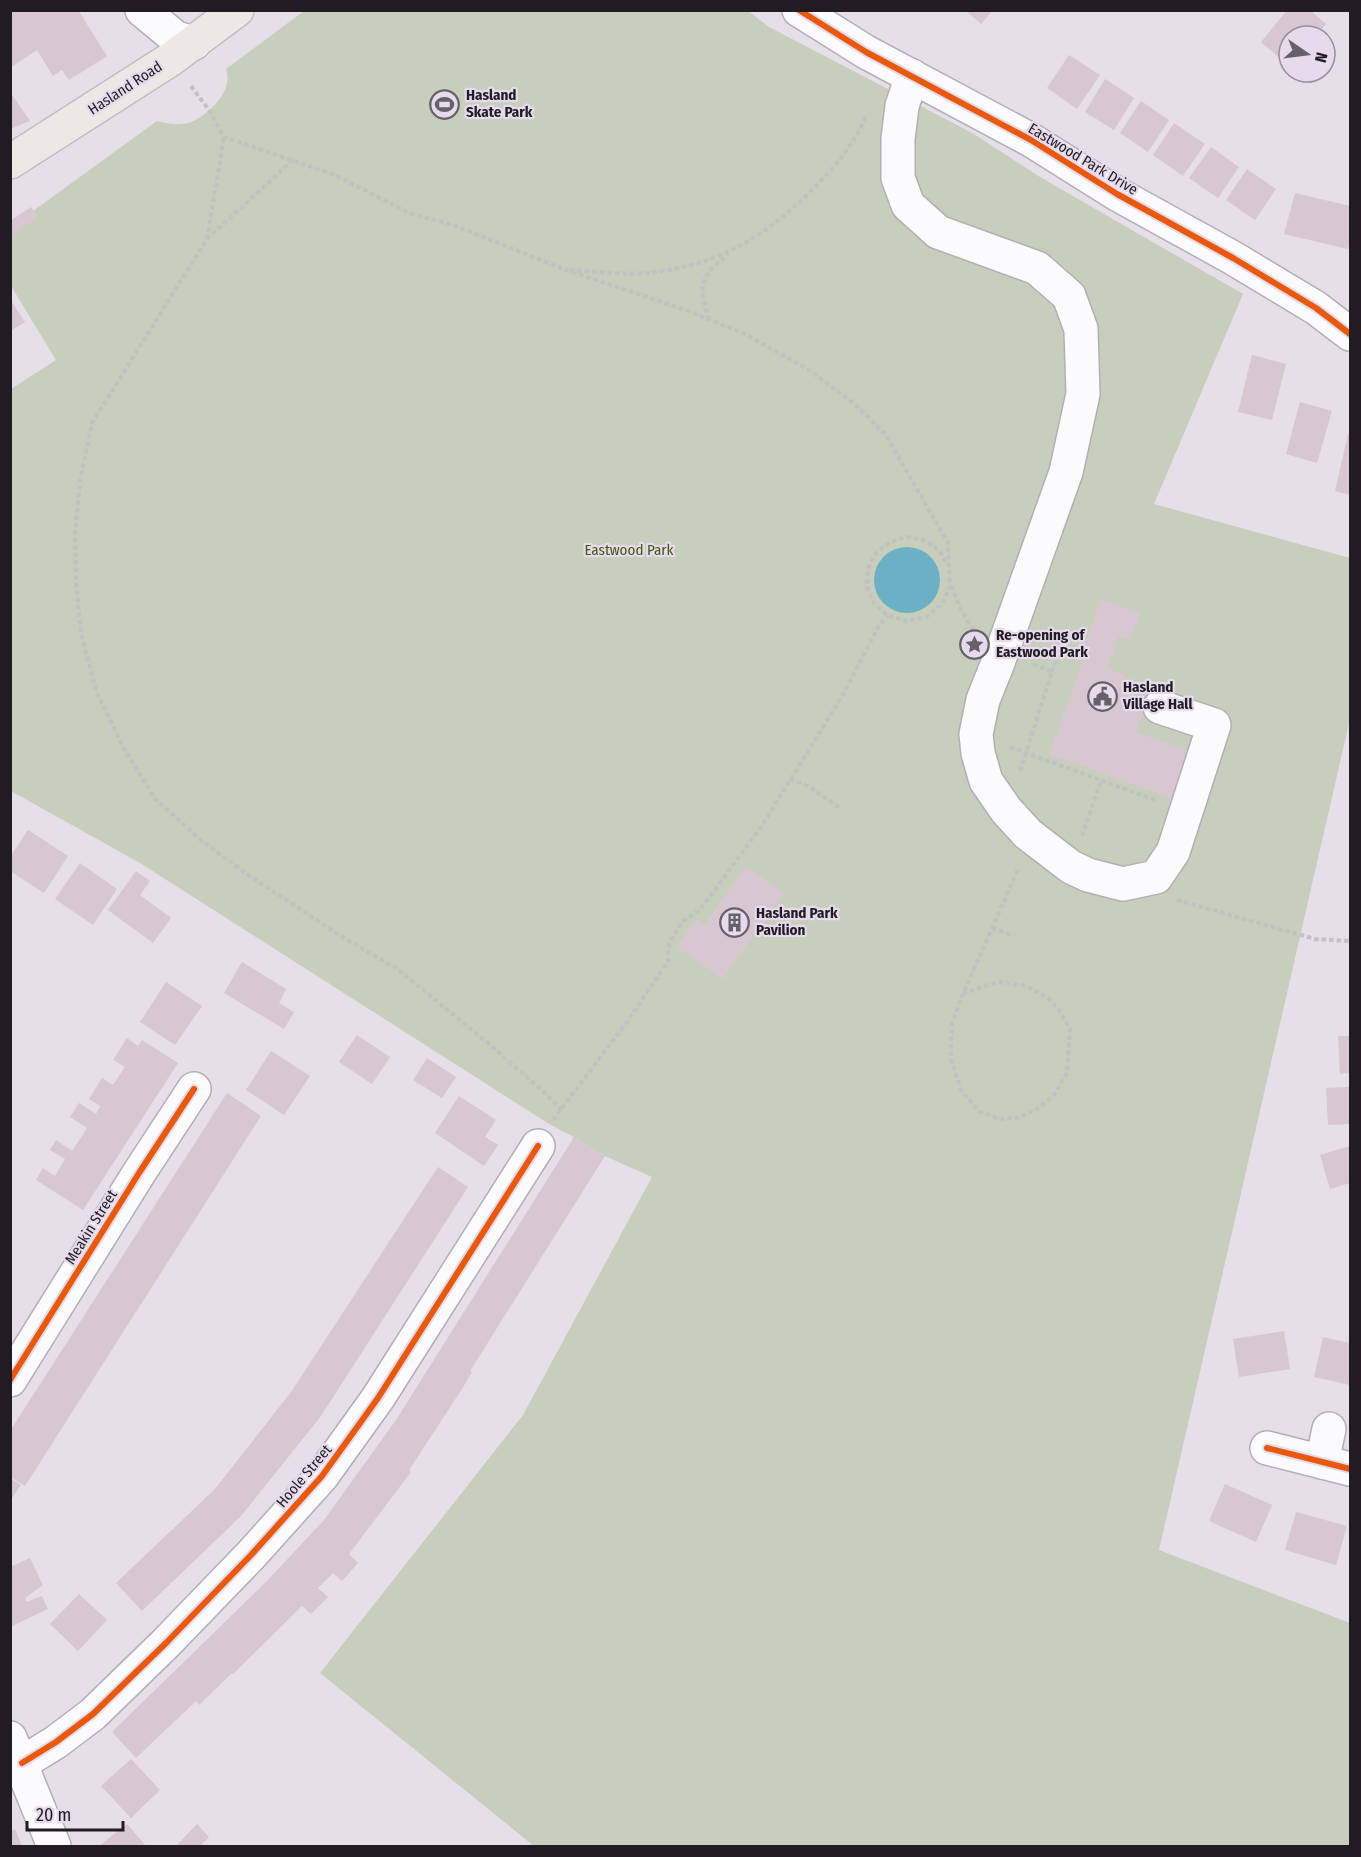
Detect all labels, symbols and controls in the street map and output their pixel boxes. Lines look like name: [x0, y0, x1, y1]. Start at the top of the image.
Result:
north arrow: [1277, 24, 1337, 84]
text: N: [1311, 51, 1331, 64]
street label: Hasland Road: [85, 57, 165, 119]
place label: Hasland Skate Park: [466, 86, 533, 121]
sports icon: Hasland Skate Park: [429, 88, 461, 120]
street label: Eastwood Park Drive: [1025, 119, 1141, 199]
park label: Eastwood Park: [584, 541, 674, 559]
place label: Re-opening of Eastwood Park: [996, 626, 1088, 661]
place icon: Re-opening of Eastwood Park: [959, 628, 991, 660]
place label: Hasland Village Hall: [1122, 678, 1193, 713]
public building icon: Hasland Village Hall: [1086, 680, 1118, 712]
place label: Hasland Park Pavilion: [756, 904, 838, 939]
building icon: Hasland Park Pavilion: [719, 906, 751, 938]
street label: Meakin Street: [61, 1186, 121, 1268]
street label: Hoole Street: [272, 1441, 336, 1511]
scale bar: [27, 1794, 123, 1832]
text: 20 m: [36, 1804, 71, 1826]

